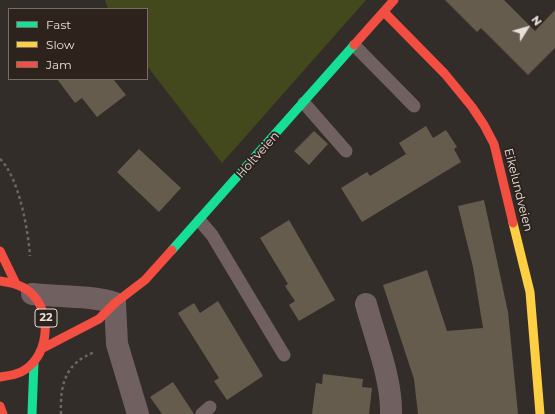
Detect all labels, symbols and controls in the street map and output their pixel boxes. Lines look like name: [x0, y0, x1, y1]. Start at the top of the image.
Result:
legend: [8, 8, 148, 80]
north arrow: [507, 8, 547, 48]
text: N: [528, 13, 545, 29]
text: Fast: [46, 17, 71, 32]
text: Slow: [46, 37, 75, 52]
text: Jam: [46, 57, 72, 72]
street label: Holtveien: [233, 129, 283, 181]
street label: Eikelundveien: [501, 147, 535, 233]
road number: 22: [35, 309, 57, 327]

